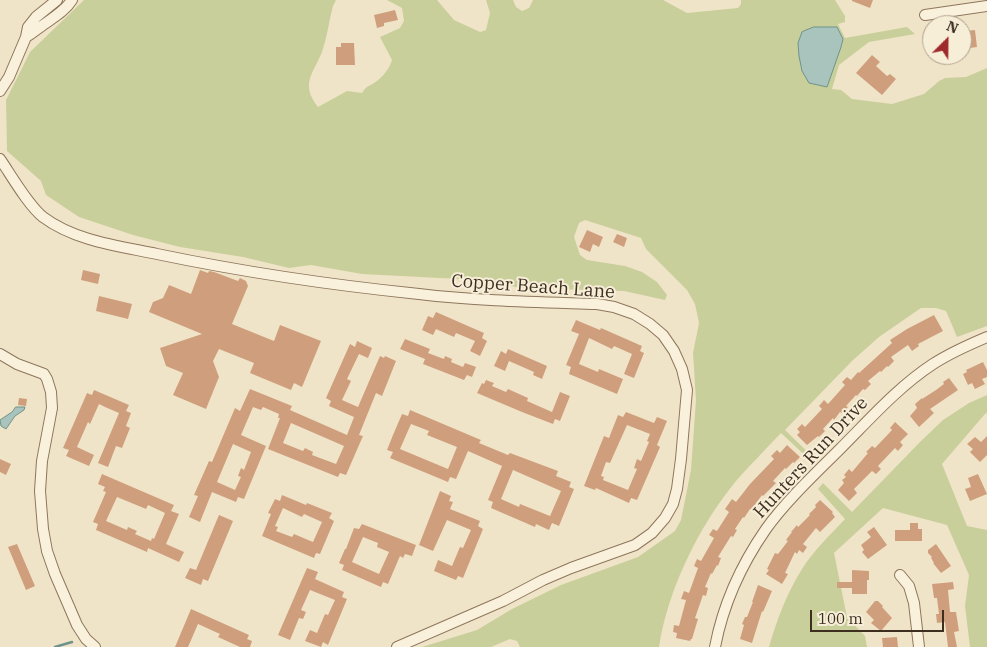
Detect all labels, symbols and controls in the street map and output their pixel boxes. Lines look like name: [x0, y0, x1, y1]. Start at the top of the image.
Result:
north arrow: [922, 15, 972, 65]
text: N: [944, 17, 961, 38]
street label: Copper Beach Lane: [451, 271, 615, 303]
street label: Hunters Run Drive: [749, 393, 873, 523]
scale bar: [812, 600, 946, 632]
text: 100 m: [818, 609, 863, 628]

